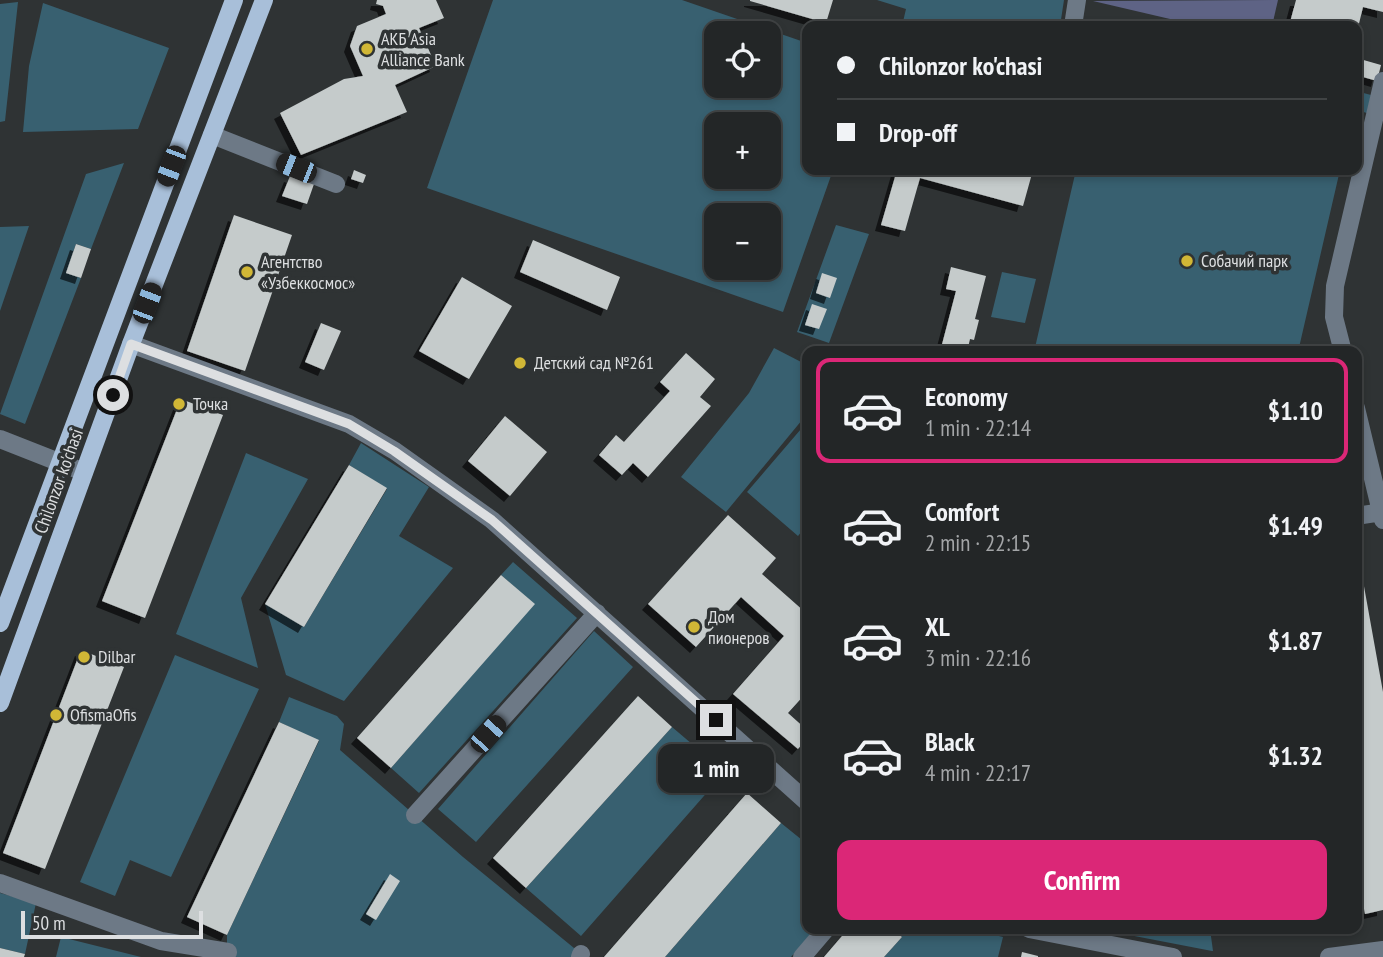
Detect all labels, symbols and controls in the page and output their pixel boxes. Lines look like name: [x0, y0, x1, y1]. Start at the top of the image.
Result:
map controls: [704, 21, 781, 280]
button: locate: [704, 21, 781, 98]
place label: АКБ Asia Alliance Bank: [381, 27, 465, 71]
marker: АКБ Asia Alliance Bank: [359, 41, 375, 57]
text: Chilonzor ko'chasi: [879, 49, 1042, 82]
button: +: [704, 112, 781, 189]
text: Drop-off: [879, 116, 957, 149]
car: [154, 143, 189, 189]
car: [273, 150, 320, 186]
button: −: [704, 203, 781, 280]
place label: Собачий парк: [1201, 249, 1288, 272]
place label: Агентство «Узбеккосмос»: [261, 250, 355, 294]
marker: Собачий парк: [1179, 253, 1195, 269]
marker: Агентство «Узбеккосмос»: [239, 264, 255, 280]
car: [130, 280, 165, 326]
place label: Детский сад №261: [534, 351, 654, 374]
marker: Детский сад №261: [512, 355, 528, 371]
route start: [97, 379, 129, 411]
icon: car: [841, 379, 904, 442]
text: Economy: [925, 380, 1007, 413]
place label: Точка: [193, 392, 228, 415]
text: $1.10: [1268, 394, 1323, 427]
marker: Точка: [171, 396, 187, 412]
text: 1 min · 22:14: [925, 413, 1031, 442]
street label: Chilonzor ko'chasi: [29, 425, 88, 536]
icon: car: [841, 494, 904, 557]
text: Comfort: [925, 495, 999, 528]
text: $1.49: [1268, 509, 1323, 542]
text: 2 min · 22:15: [925, 528, 1031, 557]
place label: Дом пионеров: [708, 605, 770, 649]
icon: car: [841, 609, 904, 672]
text: XL: [925, 610, 950, 643]
marker: Дом пионеров: [686, 619, 702, 635]
text: $1.87: [1268, 624, 1323, 657]
text: 3 min · 22:16: [925, 643, 1031, 672]
place label: Dilbar: [98, 645, 136, 668]
marker: Dilbar: [76, 649, 92, 665]
place label: OfismaOfis: [70, 703, 137, 726]
route end: [700, 704, 732, 736]
marker: OfismaOfis: [48, 707, 64, 723]
car: [467, 711, 510, 757]
icon: car: [841, 724, 904, 787]
text: Black: [925, 725, 975, 758]
text: $1.32: [1268, 739, 1323, 772]
callout: 1 min: [658, 744, 774, 794]
text: 1 min: [693, 754, 739, 783]
text: 4 min · 22:17: [925, 758, 1031, 787]
button: Confirm: [837, 840, 1327, 920]
scale bar: [21, 908, 203, 940]
text: 50 m: [32, 911, 66, 935]

